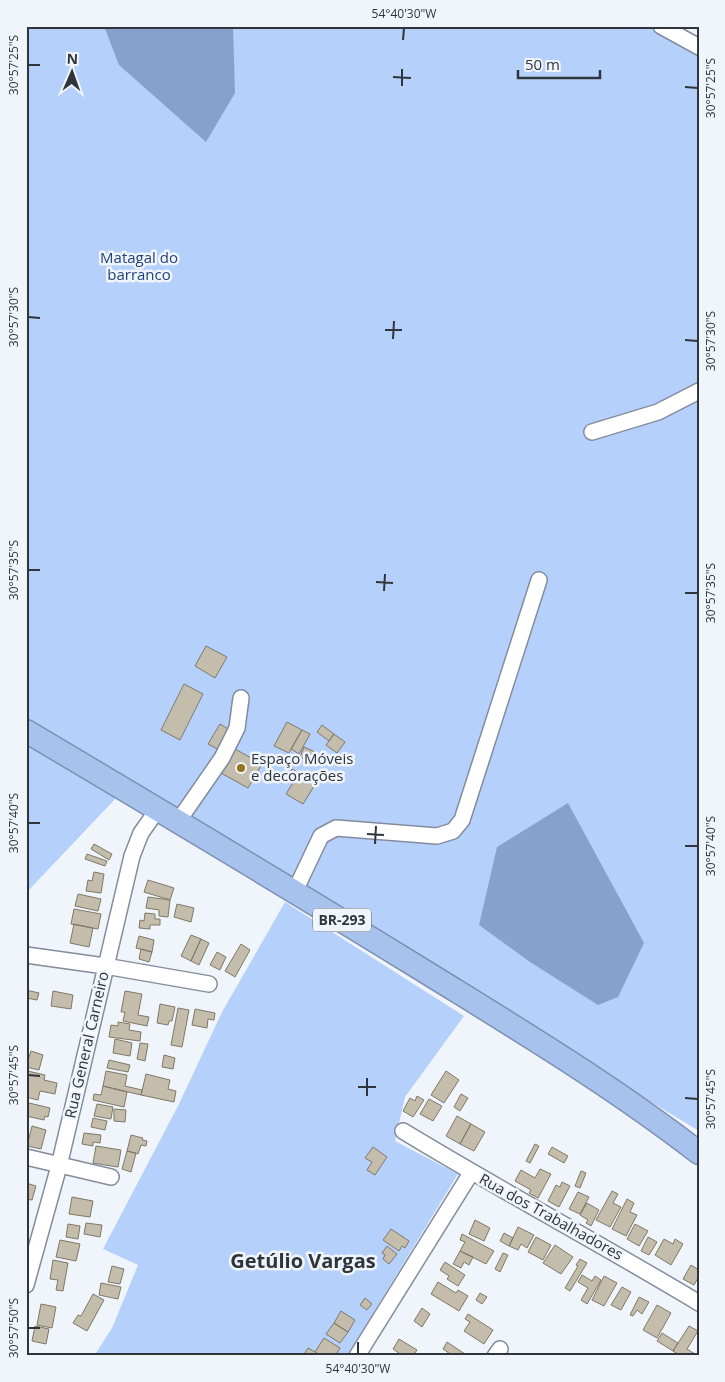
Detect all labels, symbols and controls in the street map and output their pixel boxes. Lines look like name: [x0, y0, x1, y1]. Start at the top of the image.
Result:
text: 54°40'30"W: [372, 5, 436, 22]
text: 30°57'25"S: [5, 35, 22, 95]
north arrow: [48, 48, 98, 98]
scale bar: [518, 48, 600, 80]
text: N: [66, 49, 78, 68]
text: 50 m: [525, 54, 560, 74]
text: 30°57'25"S: [702, 58, 719, 118]
park label: Matagal do barranco: [100, 247, 178, 284]
text: 30°57'30"S: [5, 287, 22, 347]
text: 30°57'30"S: [702, 311, 719, 371]
text: 30°57'35"S: [5, 540, 22, 600]
text: 30°57'35"S: [702, 563, 719, 623]
place label: Espaço Móveis e decorações: [251, 748, 353, 785]
marker: Espaço Móveis e decorações: [235, 762, 247, 774]
text: 30°57'40"S: [5, 793, 22, 853]
text: 30°57'40"S: [702, 816, 719, 876]
road number: BR-293: [313, 908, 371, 932]
street label: Rua General Carneiro: [59, 969, 113, 1120]
text: 30°57'45"S: [5, 1045, 22, 1105]
text: 30°57'45"S: [702, 1069, 719, 1129]
street label: Rua dos Trabalhadores: [476, 1168, 627, 1264]
district label: Getúlio Vargas: [230, 1247, 376, 1274]
text: 30°57'50"S: [5, 1298, 22, 1358]
text: 54°40'30"W: [326, 1360, 390, 1377]

